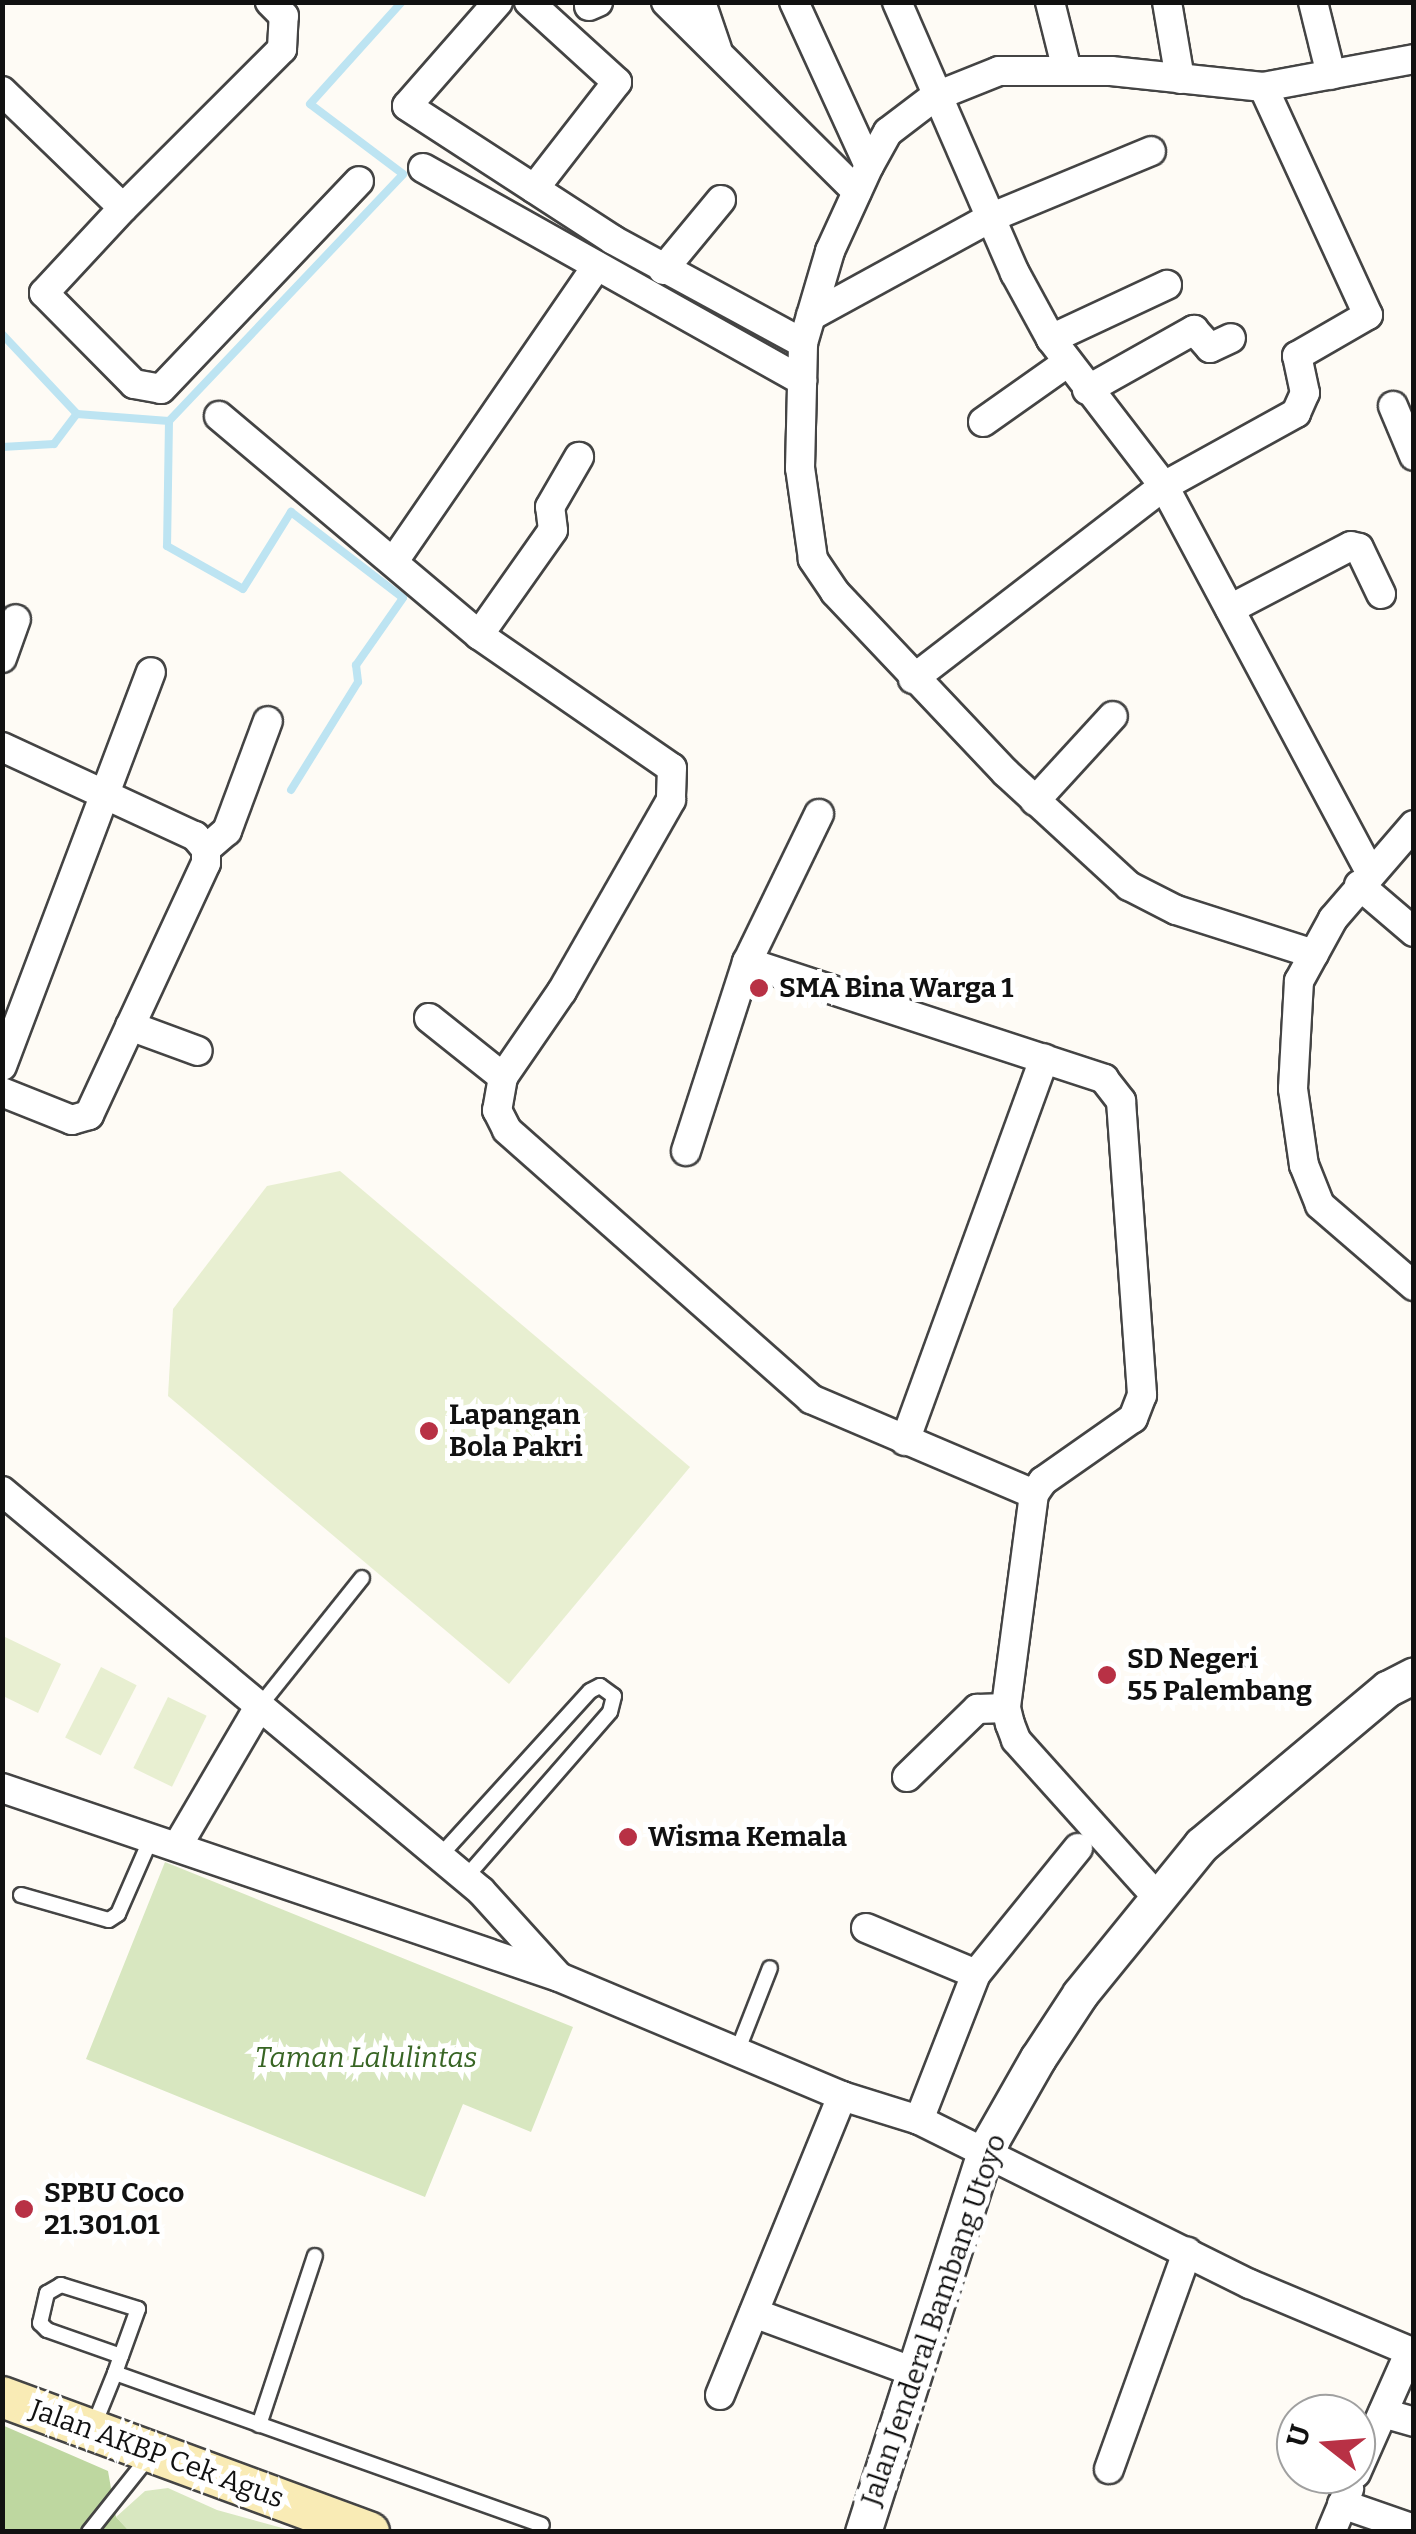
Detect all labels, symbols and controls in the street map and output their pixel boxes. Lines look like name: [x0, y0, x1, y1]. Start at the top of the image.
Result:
place label: SMA Bina Warga 1: [779, 971, 1013, 1005]
marker: SMA Bina Warga 1: [748, 977, 770, 999]
place label: Lapangan Bola Pakri: [449, 1398, 583, 1464]
marker: Lapangan Bola Pakri: [418, 1420, 440, 1442]
place label: SD Negeri 55 Palembang: [1127, 1642, 1312, 1708]
marker: SD Negeri 55 Palembang: [1096, 1664, 1118, 1686]
place label: Wisma Kemala: [648, 1820, 847, 1854]
marker: Wisma Kemala: [617, 1826, 639, 1848]
park label: Taman Lalulintas: [255, 2041, 477, 2075]
street label: Jalan Jenderal Bambang Utoyo: [854, 2130, 1014, 2510]
place label: SPBU Coco 21.301.01: [44, 2176, 184, 2242]
marker: SPBU Coco 21.301.01: [13, 2198, 35, 2220]
street label: Jalan AKBP Cek Agus: [26, 2392, 288, 2516]
north arrow: [1276, 2394, 1376, 2494]
text: U: [1280, 2421, 1318, 2450]

